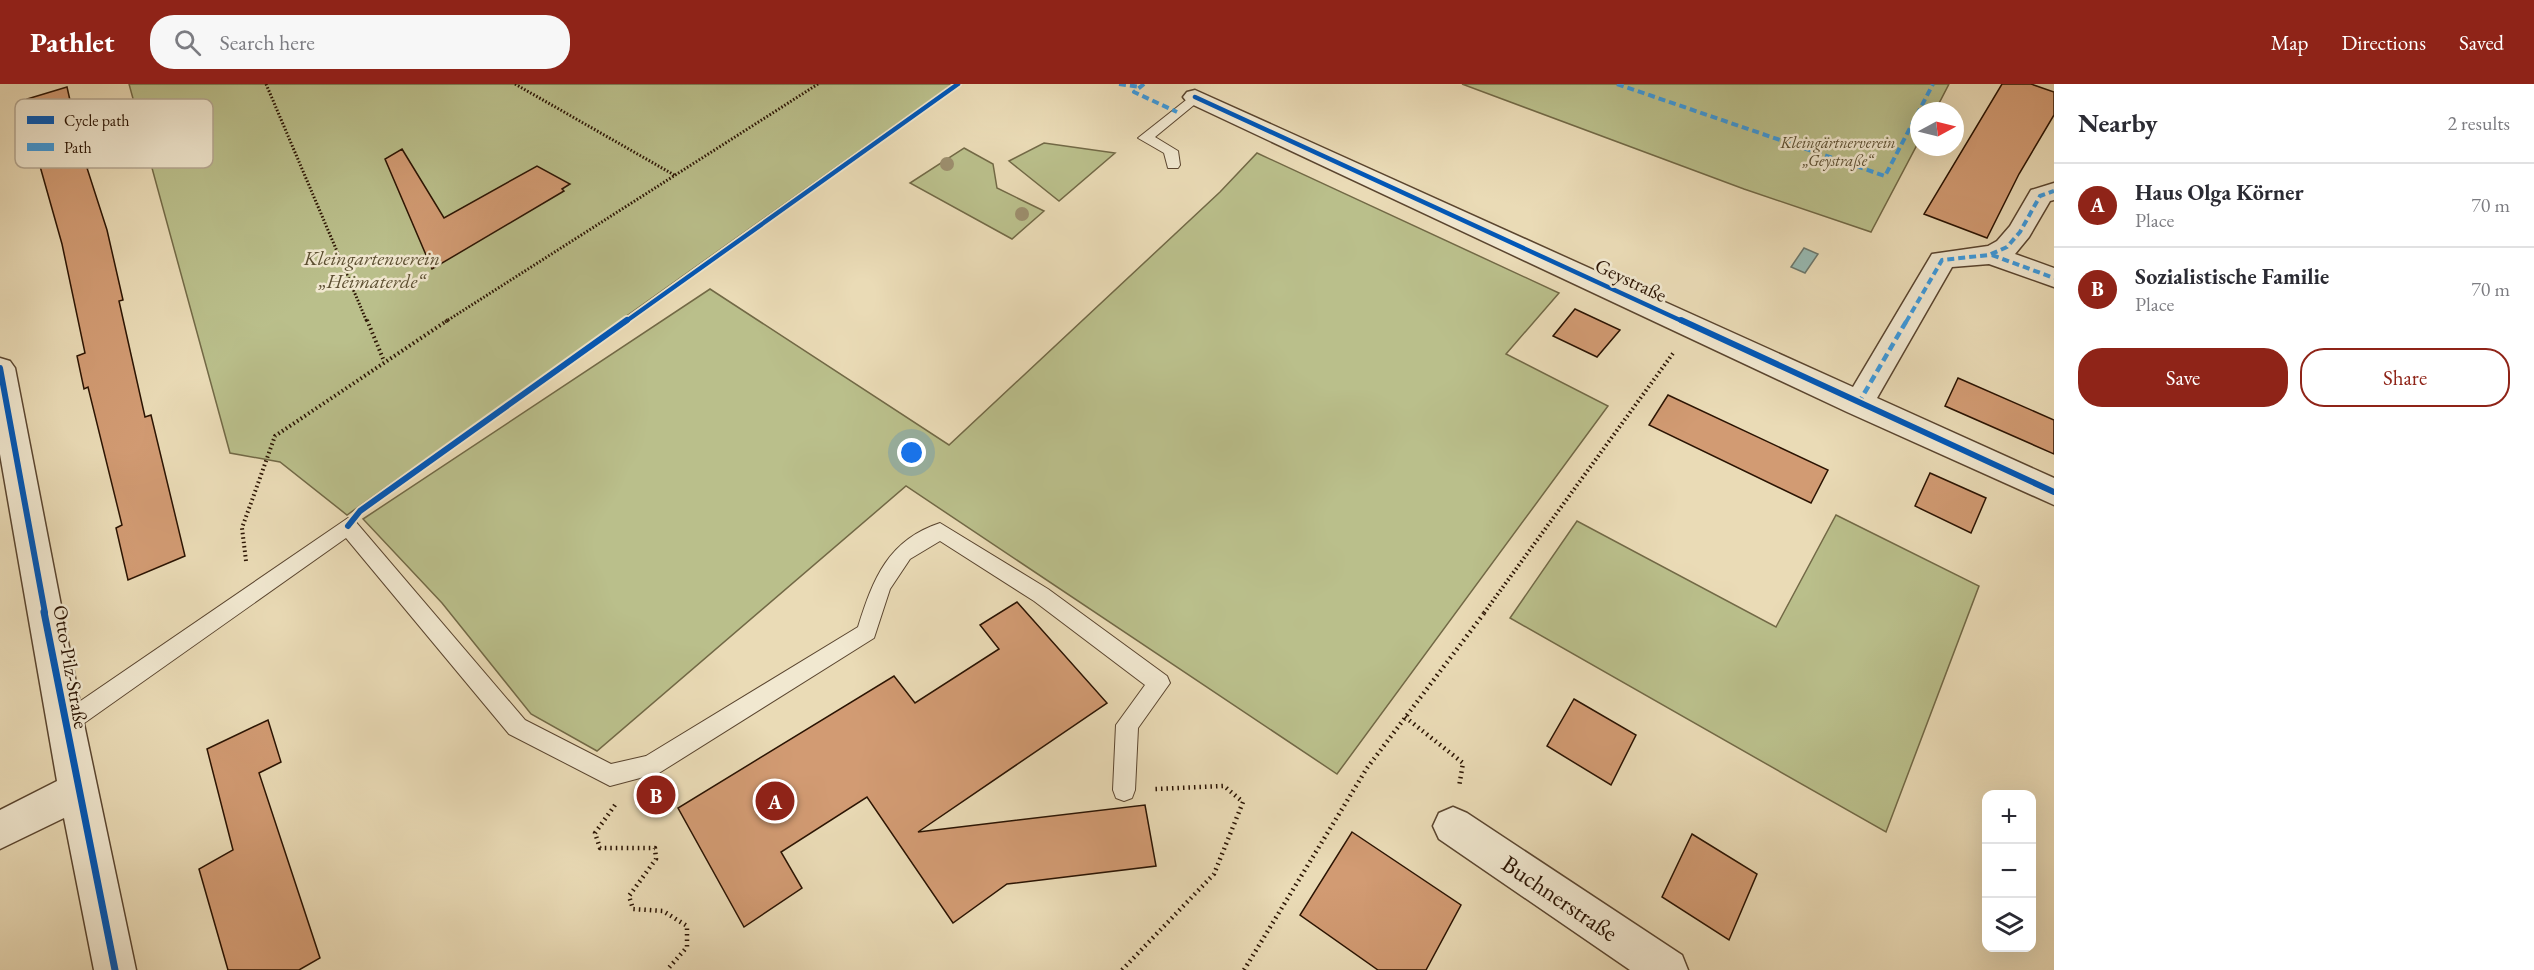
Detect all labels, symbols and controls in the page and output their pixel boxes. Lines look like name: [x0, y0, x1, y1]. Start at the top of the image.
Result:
search box: [150, 15, 570, 69]
text: Pathlet: [30, 24, 114, 60]
icon: search: [171, 26, 204, 59]
text: Search here: [219, 28, 315, 57]
text: Map: [2271, 29, 2308, 56]
text: Directions: [2341, 29, 2426, 56]
text: Saved: [2459, 29, 2504, 56]
legend: [15, 99, 213, 168]
north arrow: [1910, 102, 1964, 156]
text: Nearby: [2078, 106, 2158, 140]
text: Cycle path: [64, 110, 129, 131]
text: 2 results: [2447, 110, 2510, 136]
park label: Kleingärtnerverein „Geystraße“: [1779, 132, 1896, 171]
text: Path: [64, 137, 92, 158]
text: Haus Olga Körner: [2135, 178, 2304, 207]
text: A: [2090, 192, 2105, 218]
text: 70 m: [2471, 192, 2510, 218]
text: Place: [2135, 207, 2174, 233]
park label: Kleingartenverein „Heimaterde“: [303, 245, 440, 294]
street label: Geystraße: [1591, 252, 1671, 308]
text: Sozialistische Familie: [2135, 262, 2329, 291]
text: B: [2091, 276, 2104, 302]
text: 70 m: [2471, 276, 2510, 302]
text: Place: [2135, 291, 2174, 317]
button: Save: [2078, 348, 2288, 407]
button: Share: [2300, 348, 2510, 407]
your location: [897, 438, 926, 467]
street label: Otto-Pilz-Straße: [47, 603, 95, 731]
pin: B: [636, 772, 676, 818]
pin: A: [756, 778, 794, 824]
map controls: [1982, 790, 2036, 952]
button: +: [1982, 790, 2036, 844]
button: −: [1982, 844, 2036, 898]
street label: Buchnerstraße: [1496, 848, 1624, 948]
button: layers: [1982, 898, 2036, 952]

